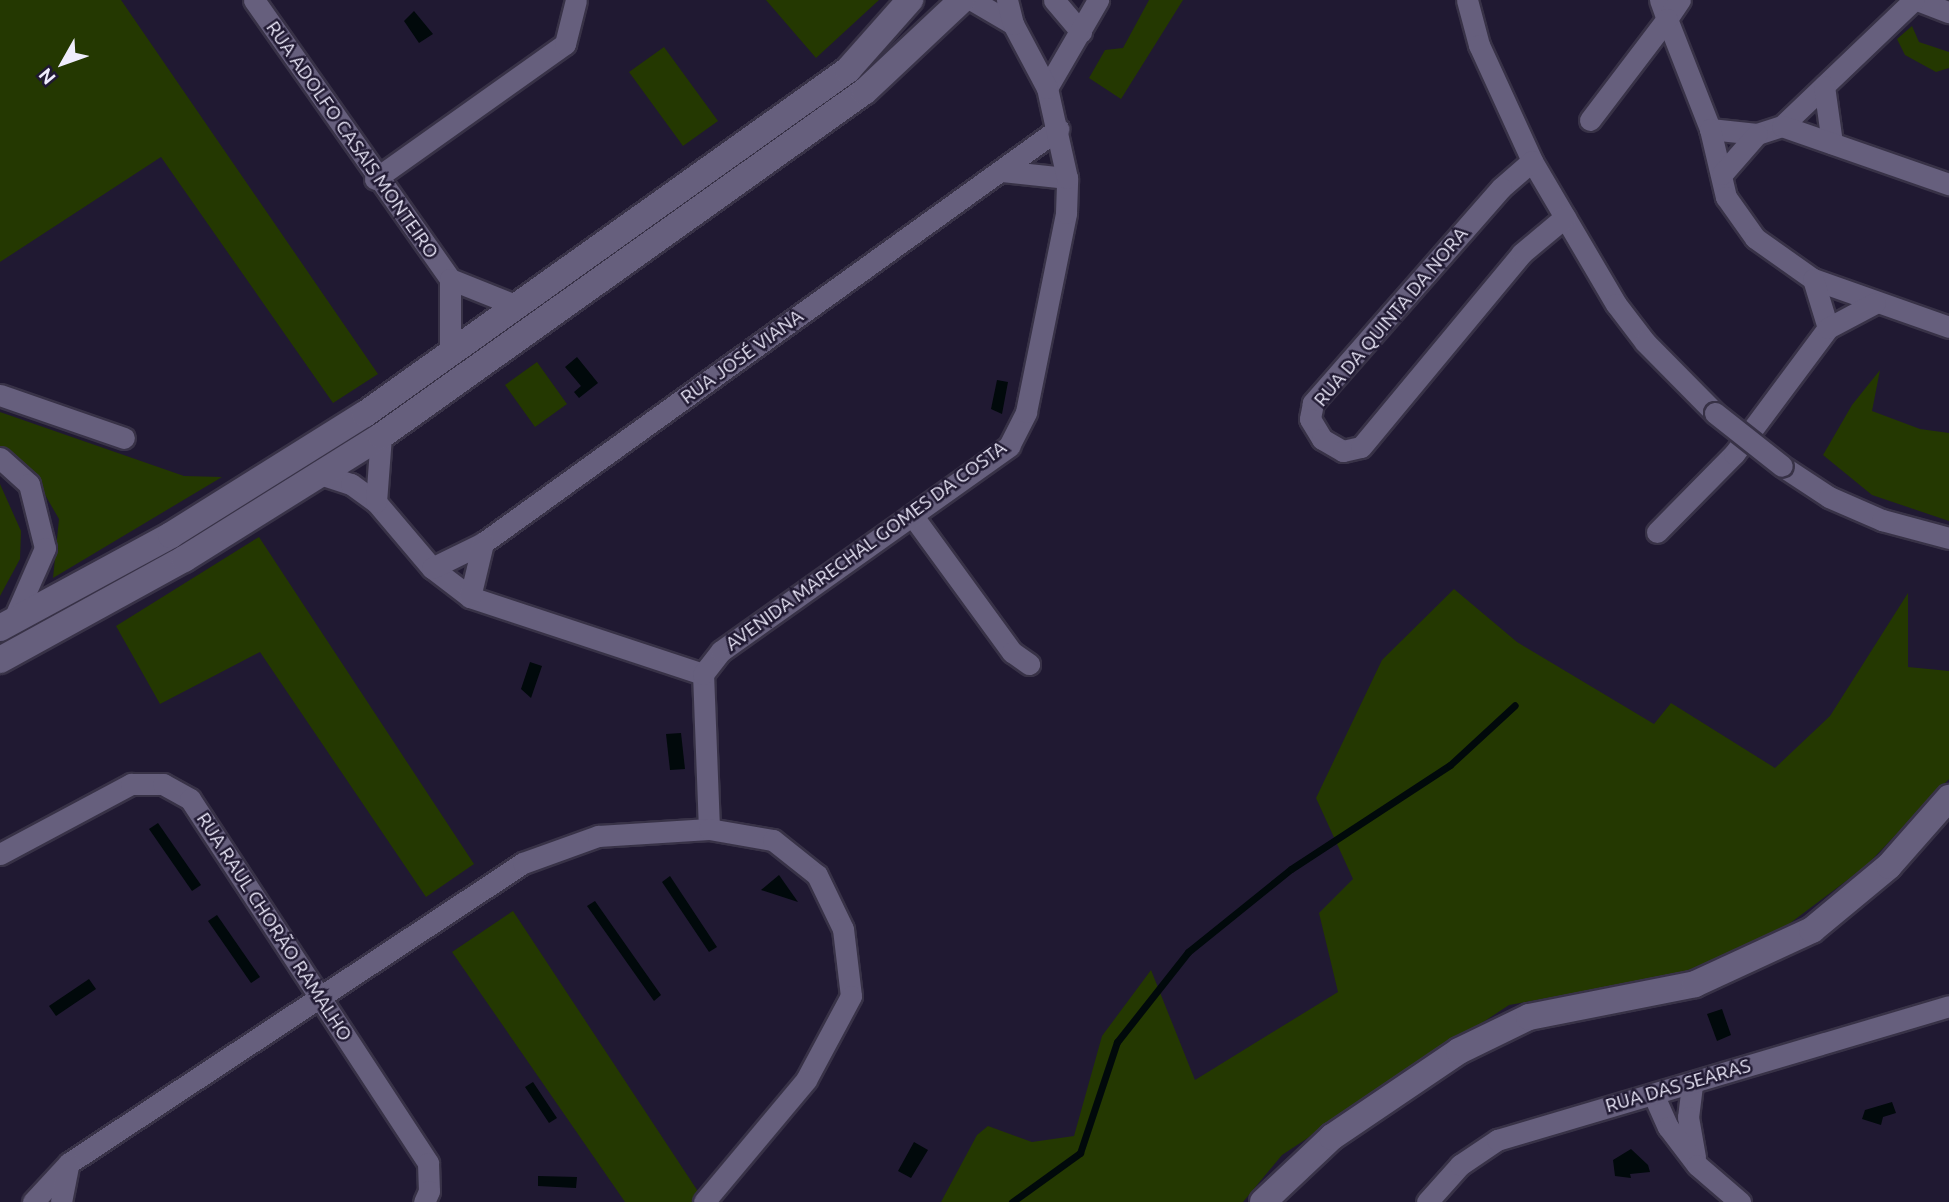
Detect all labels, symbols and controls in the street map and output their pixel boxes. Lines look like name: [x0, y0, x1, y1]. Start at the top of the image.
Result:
street label: RUA ADOLFO CASAIS MONTEIRO: [261, 17, 443, 263]
north arrow: [28, 28, 98, 98]
text: N: [34, 64, 60, 89]
street label: RUA DA QUINTA DA NORA: [1309, 223, 1473, 411]
street label: RUA JOSÉ VIANA: [676, 305, 808, 409]
street label: AVENIDA MARECHAL GOMES DA COSTA: [721, 436, 1011, 656]
street label: RUA RAUL CHORÃO RAMALHO: [192, 809, 356, 1045]
street label: RUA DAS SEARAS: [1603, 1054, 1753, 1118]

